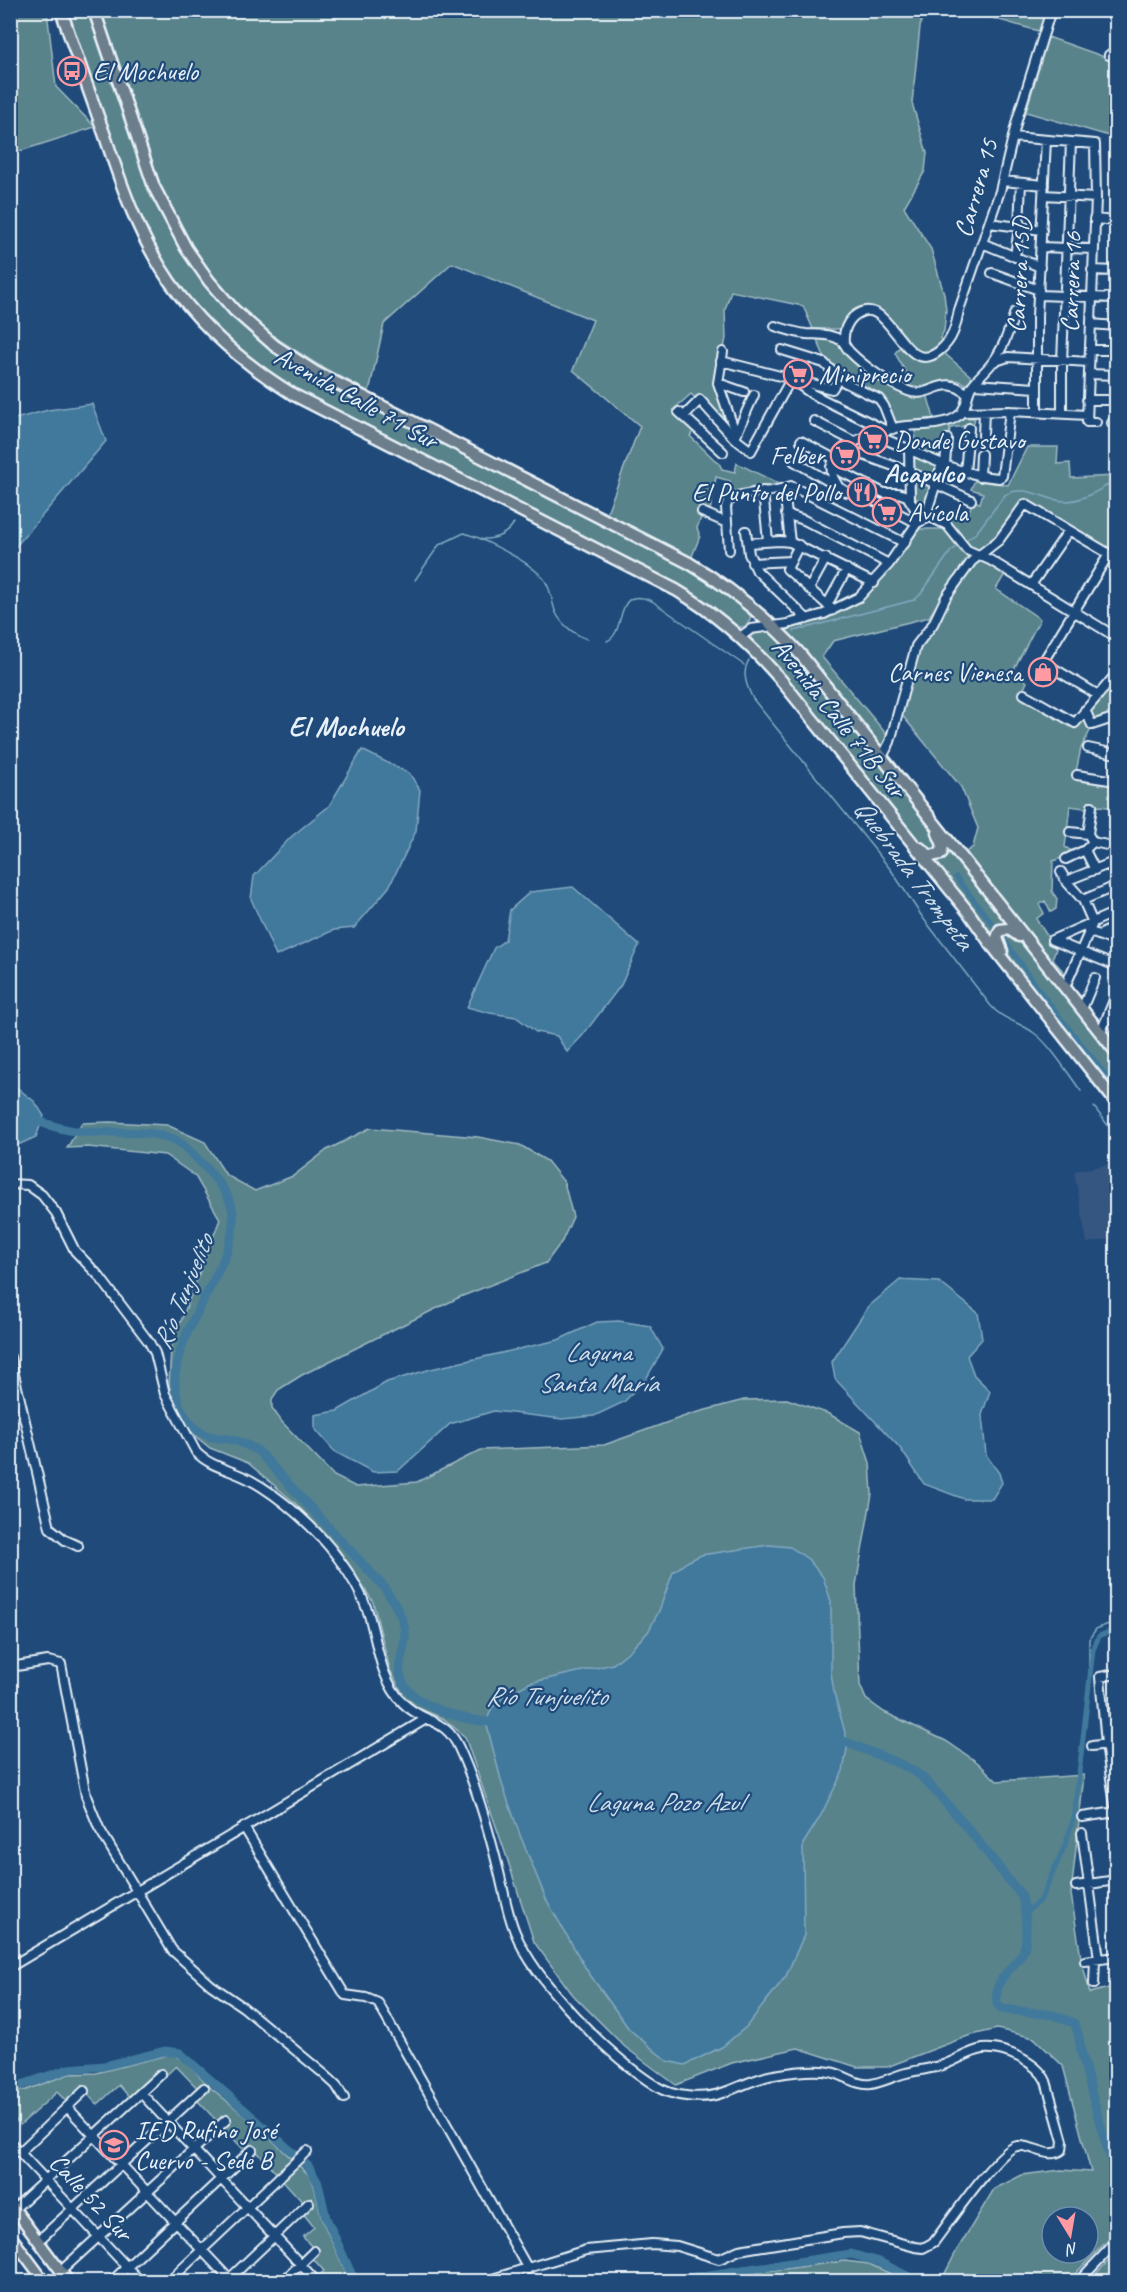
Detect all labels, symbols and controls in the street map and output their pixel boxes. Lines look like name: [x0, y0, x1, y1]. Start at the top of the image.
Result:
bus stop icon: El Mochuelo: [56, 55, 88, 87]
place label: El Mochuelo: [93, 55, 200, 88]
street label: Carrera 15: [946, 134, 1006, 241]
street label: Carrera 15D: [999, 214, 1039, 334]
street label: Carrera 16: [1053, 230, 1089, 333]
street label: Avenida Calle 71 Sur: [269, 340, 446, 458]
supermarket icon: Miniprecio: [782, 358, 814, 390]
place label: Miniprecio: [819, 358, 913, 391]
supermarket icon: Donde Gustavo: [857, 424, 889, 456]
place label: Donde Gustavo: [894, 424, 1027, 457]
place label: Felber: [770, 439, 827, 472]
supermarket icon: Felber: [829, 439, 861, 471]
district label: Acapulco: [884, 456, 966, 490]
place label: El Punto del Pollo: [692, 476, 844, 509]
restaurant icon: El Punto del Pollo: [846, 476, 878, 508]
supermarket icon: Avícola: [871, 496, 903, 528]
place label: Avícola: [908, 496, 969, 529]
street label: Avenida Calle 71B Sur: [765, 632, 915, 806]
place label: Carnes Vienesa: [888, 656, 1024, 689]
shop icon: Carnes Vienesa: [1027, 656, 1059, 688]
district label: El Mochuelo: [288, 709, 405, 744]
water label: Quebrada Trompeta: [846, 792, 983, 958]
water label: Río Tunjuelito: [145, 1227, 223, 1354]
water label: Laguna Santa María: [538, 1335, 660, 1400]
water label: Río Tunjuelito: [486, 1679, 610, 1713]
water label: Laguna Pozo Azul: [586, 1785, 750, 1819]
place label: IED Rufino José Cuervo - Sede B: [135, 2114, 280, 2177]
school or university icon: IED Rufino José Cuervo - Sede B: [98, 2129, 130, 2161]
street label: Calle 52 Sur: [42, 2146, 142, 2250]
north arrow: [1040, 2205, 1100, 2265]
text: N: [1063, 2238, 1079, 2260]

